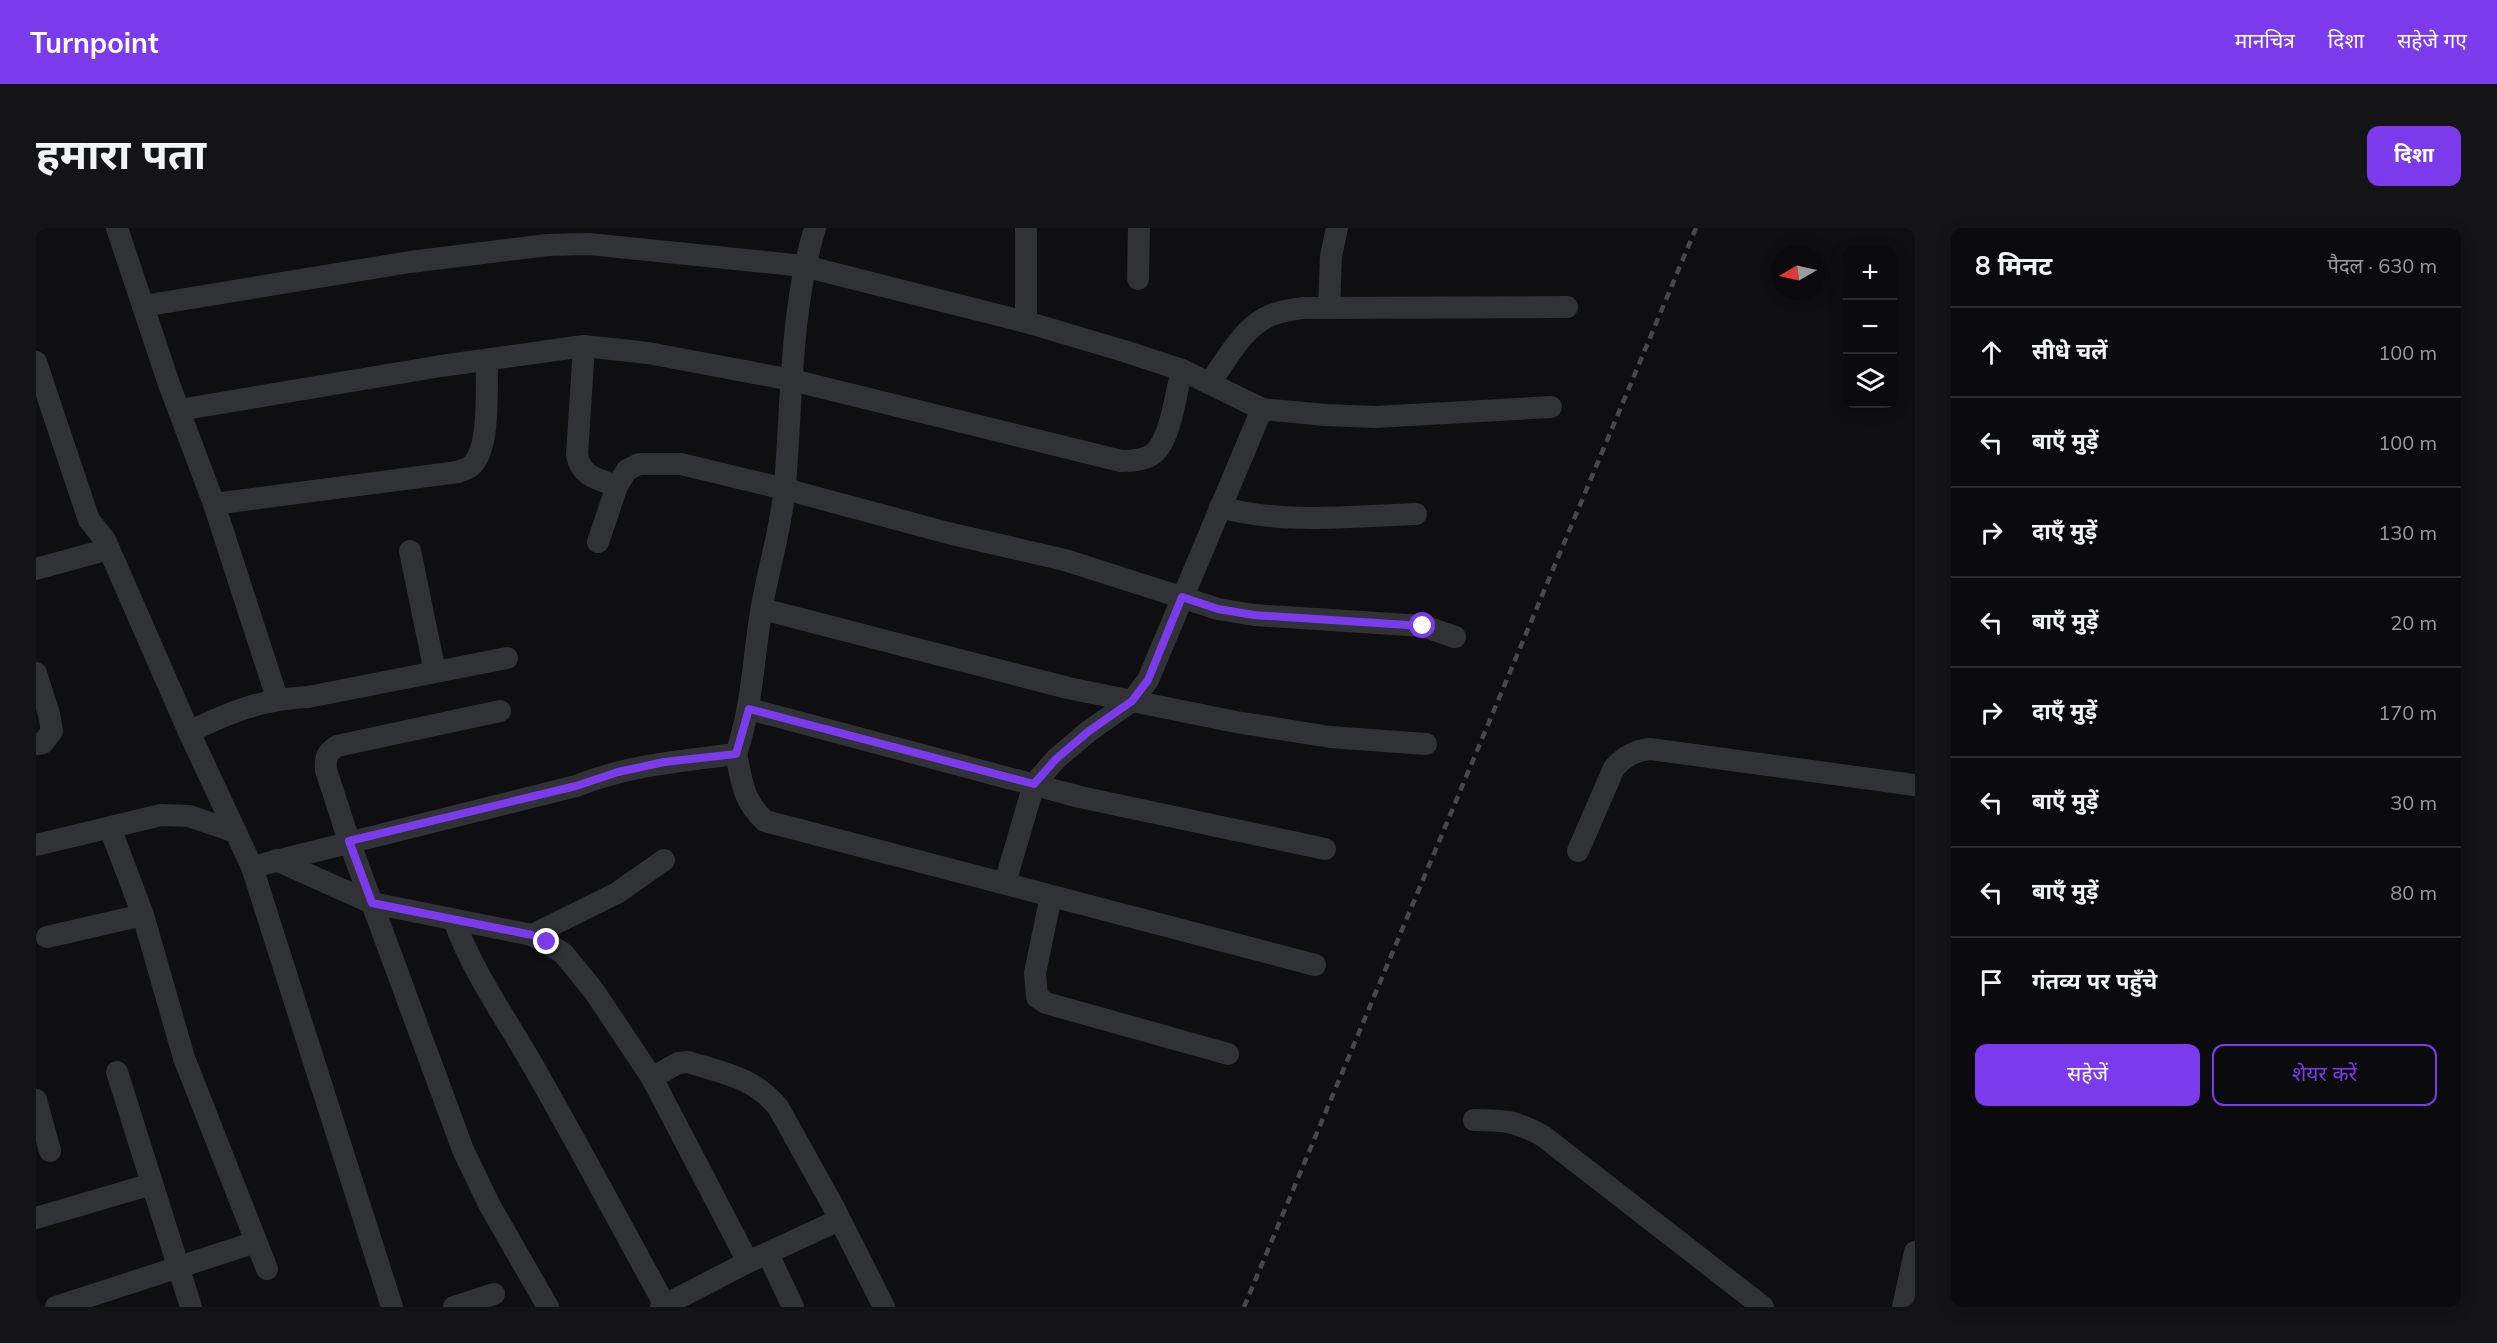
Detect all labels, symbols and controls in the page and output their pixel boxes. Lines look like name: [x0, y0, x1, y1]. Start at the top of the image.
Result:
text: Turnpoint: [30, 25, 159, 60]
text: मानचित्र: [2235, 27, 2295, 53]
text: दिशा: [2328, 27, 2364, 53]
text: सहेजे गए: [2397, 27, 2467, 53]
button: दिशा: [2367, 126, 2461, 186]
text: हमारा पता: [36, 127, 206, 180]
north arrow: [1771, 246, 1825, 300]
map controls: [1843, 246, 1897, 408]
button: +: [1843, 246, 1897, 300]
text: 8 मिनट: [1975, 249, 2052, 282]
text: पैदल · 630 m: [2328, 253, 2437, 278]
button: −: [1843, 300, 1897, 354]
icon: ahead: [1975, 336, 2008, 369]
text: सीधे चलें: [2032, 337, 2107, 365]
text: 100 m: [2378, 340, 2437, 365]
button: layers: [1843, 354, 1897, 408]
icon: left: [1975, 426, 2008, 459]
text: बाएँ मुड़ें: [2032, 427, 2098, 455]
text: 100 m: [2378, 430, 2437, 455]
icon: right: [1975, 516, 2008, 549]
text: दाएँ मुड़ें: [2032, 517, 2097, 545]
text: 130 m: [2378, 520, 2437, 545]
icon: left: [1975, 606, 2008, 639]
text: बाएँ मुड़ें: [2032, 607, 2098, 635]
text: 20 m: [2390, 610, 2437, 635]
route start: [1409, 612, 1435, 638]
icon: right: [1975, 696, 2008, 729]
text: दाएँ मुड़ें: [2032, 697, 2097, 725]
text: 170 m: [2378, 700, 2437, 725]
icon: left: [1975, 786, 2008, 819]
text: बाएँ मुड़ें: [2032, 787, 2098, 815]
text: 30 m: [2390, 790, 2437, 815]
icon: left: [1975, 876, 2008, 909]
text: बाएँ मुड़ें: [2032, 877, 2098, 905]
text: 80 m: [2390, 880, 2437, 905]
route end: [533, 928, 559, 954]
icon: arrive: [1975, 966, 2008, 999]
text: गंतव्य पर पहुँचे: [2032, 967, 2157, 995]
button: सहेजें: [1975, 1044, 2200, 1106]
button: शेयर करें: [2212, 1044, 2437, 1106]

